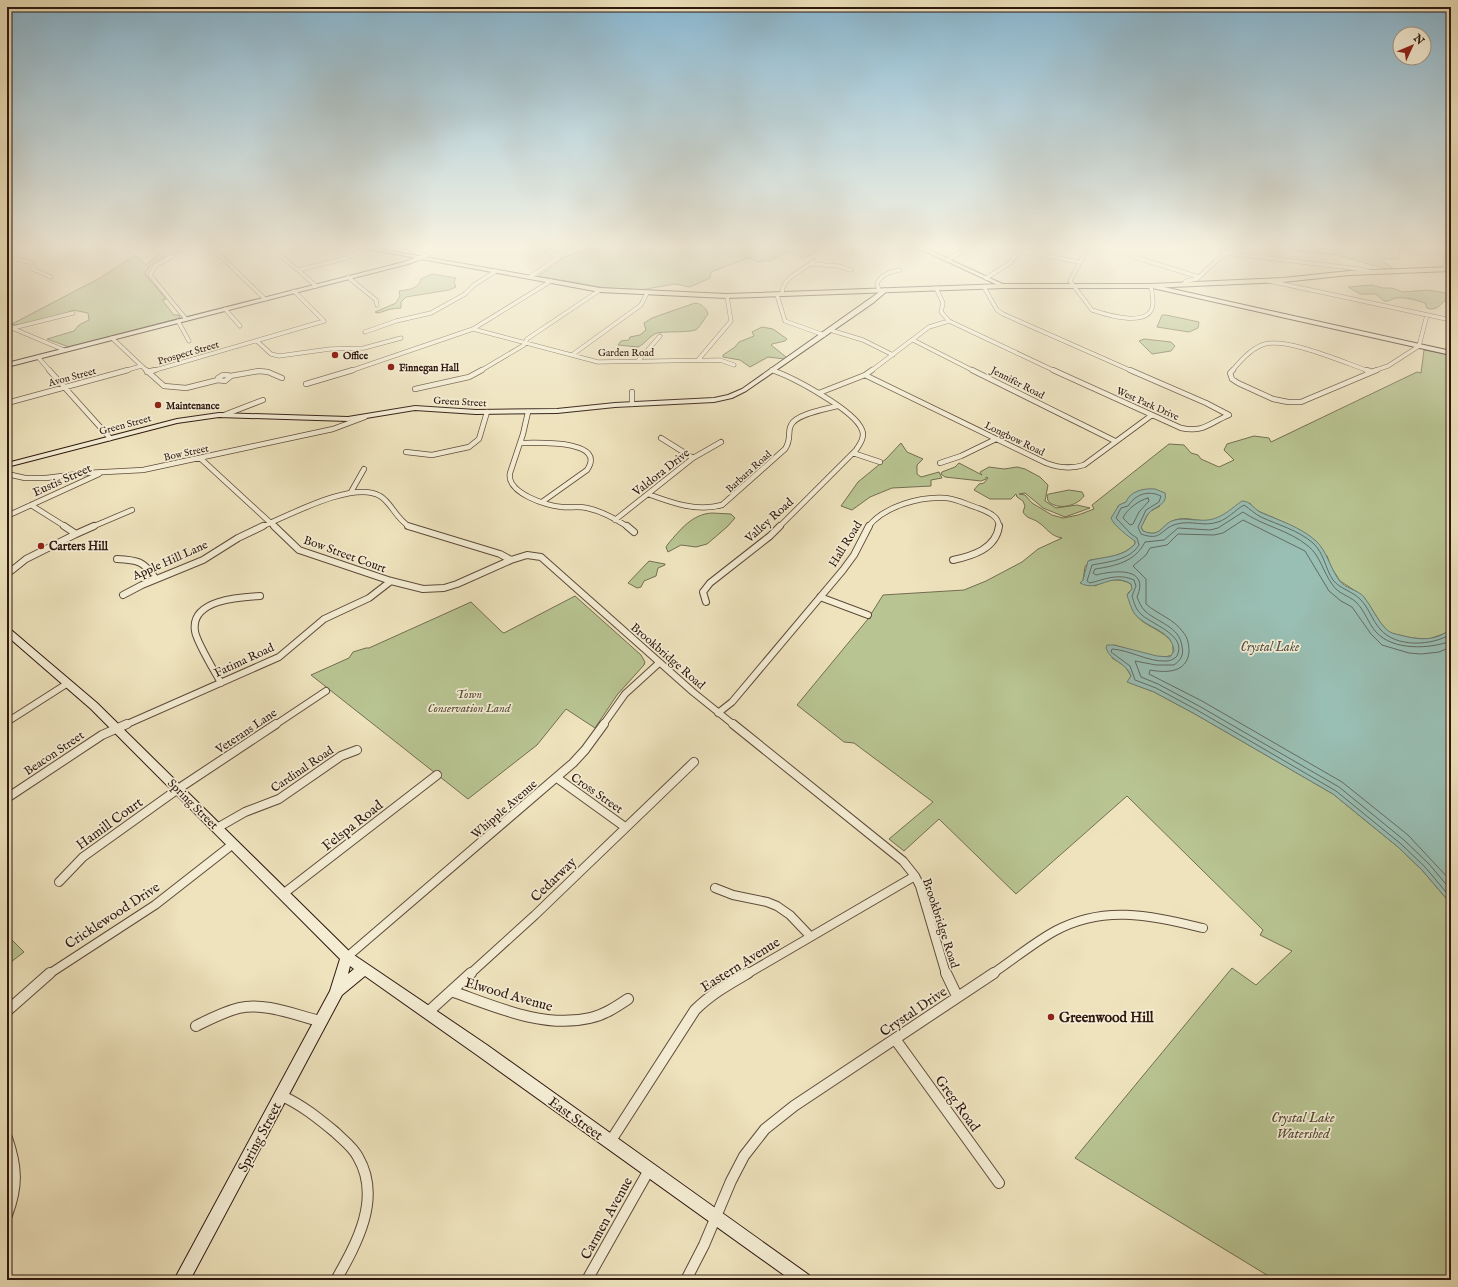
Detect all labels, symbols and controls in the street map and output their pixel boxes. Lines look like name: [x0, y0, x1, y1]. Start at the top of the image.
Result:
north arrow: [1392, 26, 1432, 66]
text: N: [1409, 31, 1427, 48]
street label: Prospect Street: [156, 338, 221, 368]
street label: Garden Road: [598, 347, 655, 360]
marker: Office: [330, 350, 340, 360]
place label: Office: [343, 350, 368, 363]
marker: Finnegan Hall: [386, 362, 396, 372]
place label: Finnegan Hall: [398, 362, 459, 375]
street label: Jennifer Road: [987, 364, 1047, 403]
street label: Avon Street: [46, 365, 98, 390]
street label: West Park Drive: [1114, 385, 1181, 424]
street label: Green Street: [433, 395, 487, 410]
marker: Maintenance: [153, 400, 163, 410]
place label: Maintenance: [166, 400, 220, 413]
street label: Green Street: [98, 412, 153, 439]
street label: Longbow Road: [982, 419, 1047, 460]
street label: Bow Street: [163, 442, 210, 465]
street label: Valdora Drive: [629, 445, 693, 500]
street label: Barbara Road: [723, 448, 775, 496]
street label: Eustis Street: [30, 461, 94, 500]
street label: Valley Road: [741, 494, 797, 547]
street label: Hall Road: [825, 518, 866, 570]
street label: Bow Street Court: [301, 533, 388, 576]
street label: Apple Hill Lane: [129, 537, 211, 585]
place label: Carters Hill: [49, 539, 109, 554]
marker: Carters Hill: [36, 541, 46, 551]
street label: Brookbridge Road: [627, 620, 708, 693]
water label: Crystal Lake: [1241, 639, 1300, 656]
street label: Fatima Road: [212, 640, 277, 681]
park label: Town Conservation Land: [428, 687, 512, 716]
street label: Veterans Lane: [212, 705, 280, 758]
street label: Beacon Street: [21, 728, 87, 779]
street label: Cardinal Road: [268, 743, 337, 796]
street label: Cross Street: [568, 770, 626, 817]
street label: Spring Street: [163, 776, 221, 834]
street label: Whipple Avenue: [468, 776, 541, 843]
street label: Hamill Court: [73, 793, 147, 854]
street label: Felspa Road: [319, 796, 387, 855]
street label: Cedarway: [527, 853, 581, 906]
street label: Brookbridge Road: [919, 876, 962, 971]
street label: Cricklewood Drive: [62, 878, 164, 953]
street label: Eastern Avenue: [697, 933, 784, 996]
street label: Elwood Avenue: [463, 974, 555, 1016]
street label: Crystal Drive: [876, 982, 951, 1041]
place label: Greenwood Hill: [1059, 1009, 1155, 1027]
marker: Greenwood Hill: [1046, 1012, 1056, 1022]
street label: Greg Road: [931, 1072, 984, 1136]
street label: East Street: [545, 1093, 606, 1145]
street label: Spring Street: [234, 1099, 286, 1175]
park label: Crystal Lake Watershed: [1271, 1109, 1335, 1143]
street label: Carmen Avenue: [577, 1174, 637, 1263]

